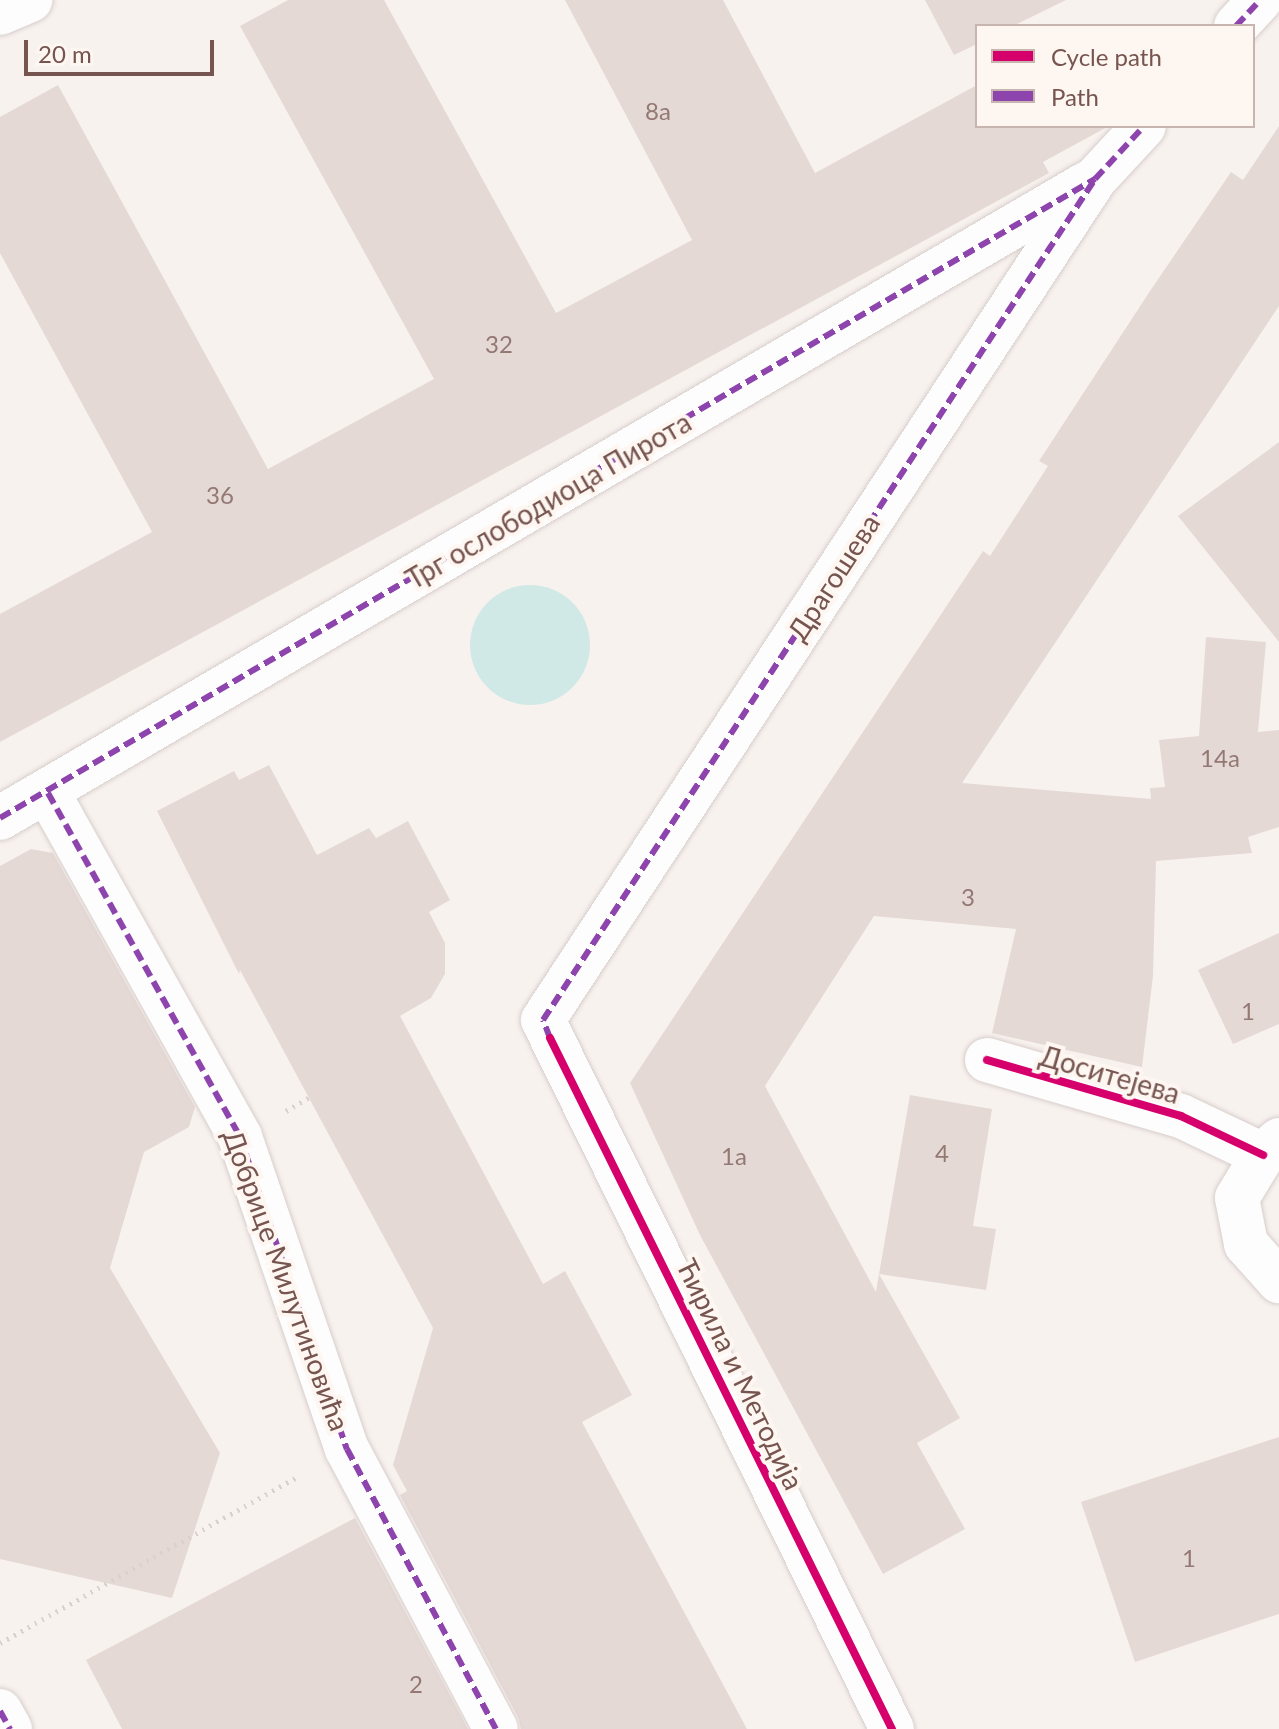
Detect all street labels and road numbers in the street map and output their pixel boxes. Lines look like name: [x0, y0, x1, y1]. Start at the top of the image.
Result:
street label: Трг ослободиоца Пирота: [399, 404, 697, 596]
street label: Драгошева: [780, 508, 886, 646]
street label: Доситејева: [1036, 1038, 1184, 1110]
street label: Добрице Милутиновића: [217, 1125, 357, 1435]
street label: Ћирила и Методија: [671, 1253, 811, 1495]

